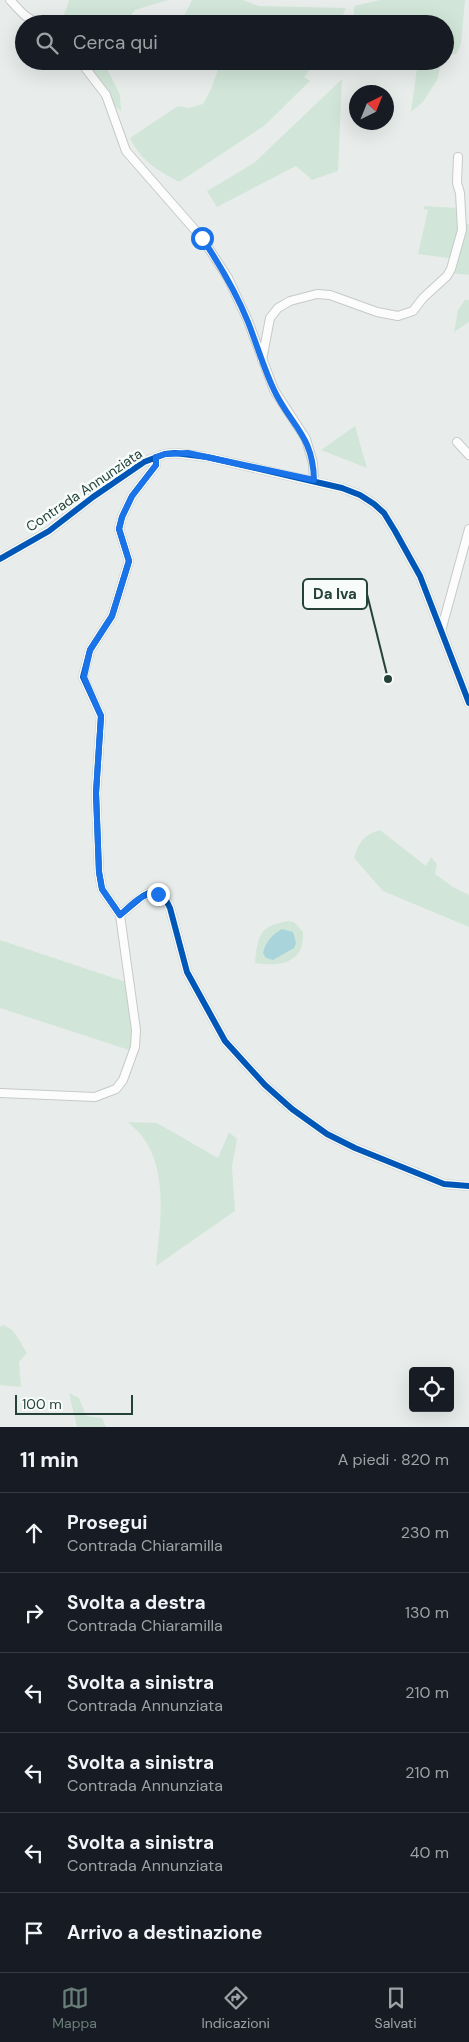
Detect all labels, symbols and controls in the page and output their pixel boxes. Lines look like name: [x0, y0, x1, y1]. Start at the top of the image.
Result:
search box: [15, 15, 454, 70]
icon: search: [33, 29, 61, 57]
text: Cerca qui: [73, 30, 158, 55]
north arrow: [349, 85, 394, 130]
route start: [191, 227, 214, 250]
street label: Contrada Annunziata: [22, 444, 146, 536]
callout: Da Iva: [303, 579, 367, 609]
text: Da Iva: [313, 584, 357, 604]
route end: [147, 883, 170, 906]
map controls: [409, 1367, 454, 1412]
button: locate: [409, 1367, 454, 1412]
scale bar: [15, 1392, 132, 1415]
text: 100 m: [22, 1395, 62, 1413]
text: 11 min: [20, 1446, 79, 1474]
text: A piedi · 820 m: [338, 1449, 449, 1470]
text: Prosegui: [67, 1510, 147, 1535]
icon: ahead: [20, 1519, 48, 1547]
text: 230 m: [401, 1522, 449, 1543]
text: Contrada Chiaramilla: [67, 1535, 223, 1556]
text: Svolta a destra: [67, 1590, 206, 1615]
icon: right: [20, 1599, 48, 1627]
text: 130 m: [405, 1602, 449, 1623]
text: Contrada Chiaramilla: [67, 1615, 223, 1636]
text: Svolta a sinistra: [67, 1670, 214, 1695]
icon: left: [20, 1679, 48, 1707]
text: 210 m: [405, 1682, 449, 1703]
text: Contrada Annunziata: [67, 1695, 223, 1716]
text: Svolta a sinistra: [67, 1750, 214, 1775]
icon: left: [20, 1759, 48, 1787]
text: 210 m: [405, 1762, 449, 1783]
text: Contrada Annunziata: [67, 1775, 223, 1796]
text: Svolta a sinistra: [67, 1830, 214, 1855]
icon: left: [20, 1839, 48, 1867]
text: 40 m: [410, 1842, 449, 1863]
text: Contrada Annunziata: [67, 1855, 223, 1876]
icon: arrive: [20, 1919, 48, 1947]
text: Arrivo a destinazione: [67, 1920, 262, 1945]
tab: Mappa: [52, 1984, 97, 2032]
tab: Indicazioni: [201, 1984, 270, 2032]
tab: Salvati: [375, 1984, 417, 2032]

